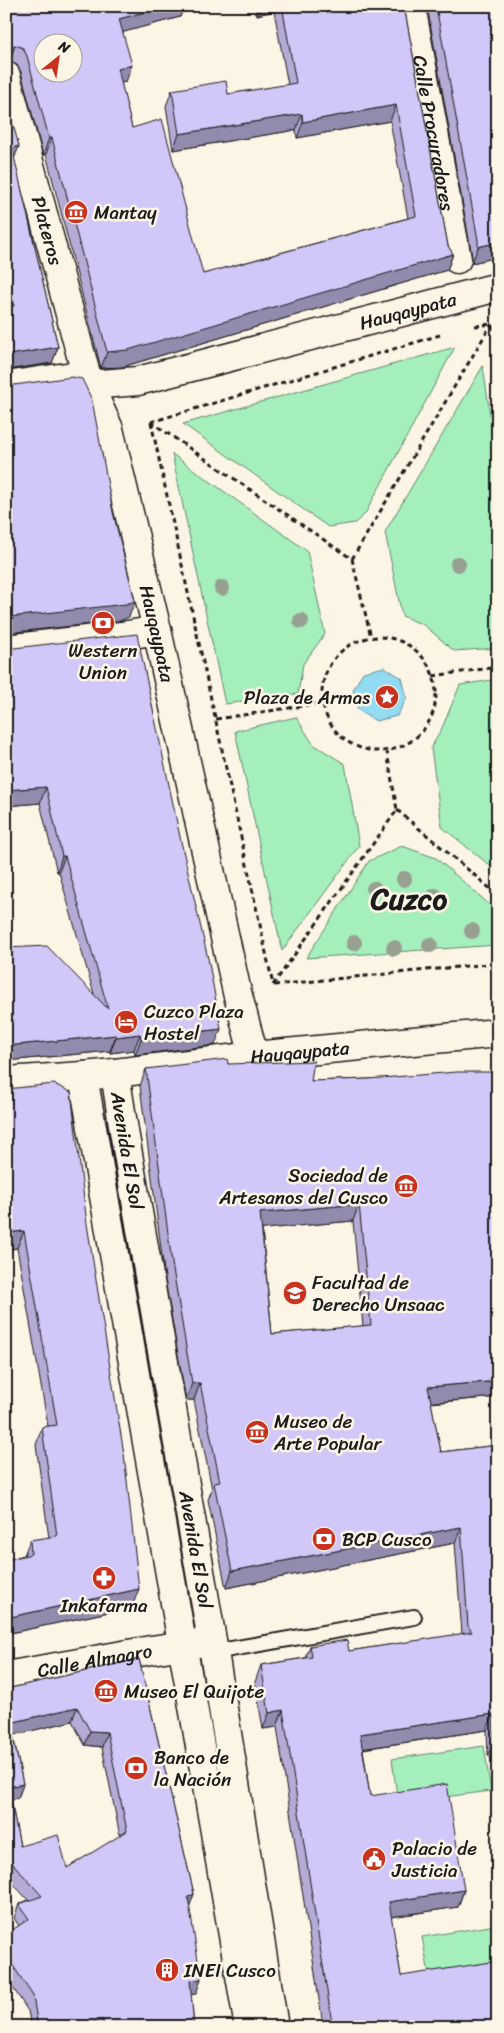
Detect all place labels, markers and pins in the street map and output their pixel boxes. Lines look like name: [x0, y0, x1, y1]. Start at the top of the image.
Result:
place label: Mantay: [94, 196, 157, 229]
museum icon: Mantay: [63, 199, 89, 225]
bank icon: Western Union: [90, 610, 116, 636]
place label: Western Union: [68, 634, 138, 689]
place label: Plaza de Armas: [244, 681, 370, 714]
place icon: Plaza de Armas: [374, 684, 400, 710]
place label: Cuzco Plaza Hostel: [144, 995, 244, 1050]
hotel icon: Cuzco Plaza Hostel: [113, 1009, 139, 1035]
place label: Sociedad de Artesanos del Cusco: [218, 1159, 388, 1214]
museum icon: Sociedad de Artesanos del Cusco: [393, 1173, 419, 1199]
place label: Facultad de Derecho Unsaac: [312, 1266, 445, 1321]
school or university icon: Facultad de Derecho Unsaac: [282, 1280, 308, 1306]
place label: Museo de Arte Popular: [273, 1405, 383, 1460]
museum icon: Museo de Arte Popular: [244, 1419, 270, 1445]
place label: BCP Cusco: [342, 1523, 432, 1556]
bank icon: BCP Cusco: [311, 1526, 337, 1552]
pharmacy icon: Inkafarma: [91, 1565, 117, 1591]
place label: Inkafarma: [59, 1589, 148, 1622]
place label: Museo El Quijote: [124, 1675, 264, 1708]
museum icon: Museo El Quijote: [93, 1678, 119, 1704]
place label: Banco de la Nación: [154, 1741, 231, 1796]
bank icon: Banco de la Nación: [123, 1755, 149, 1781]
place label: Palacio de Justicia: [391, 1832, 477, 1887]
public building icon: Palacio de Justicia: [361, 1846, 387, 1872]
place label: INEI Cusco: [183, 1954, 276, 1987]
building icon: INEI Cusco: [154, 1957, 180, 1983]

